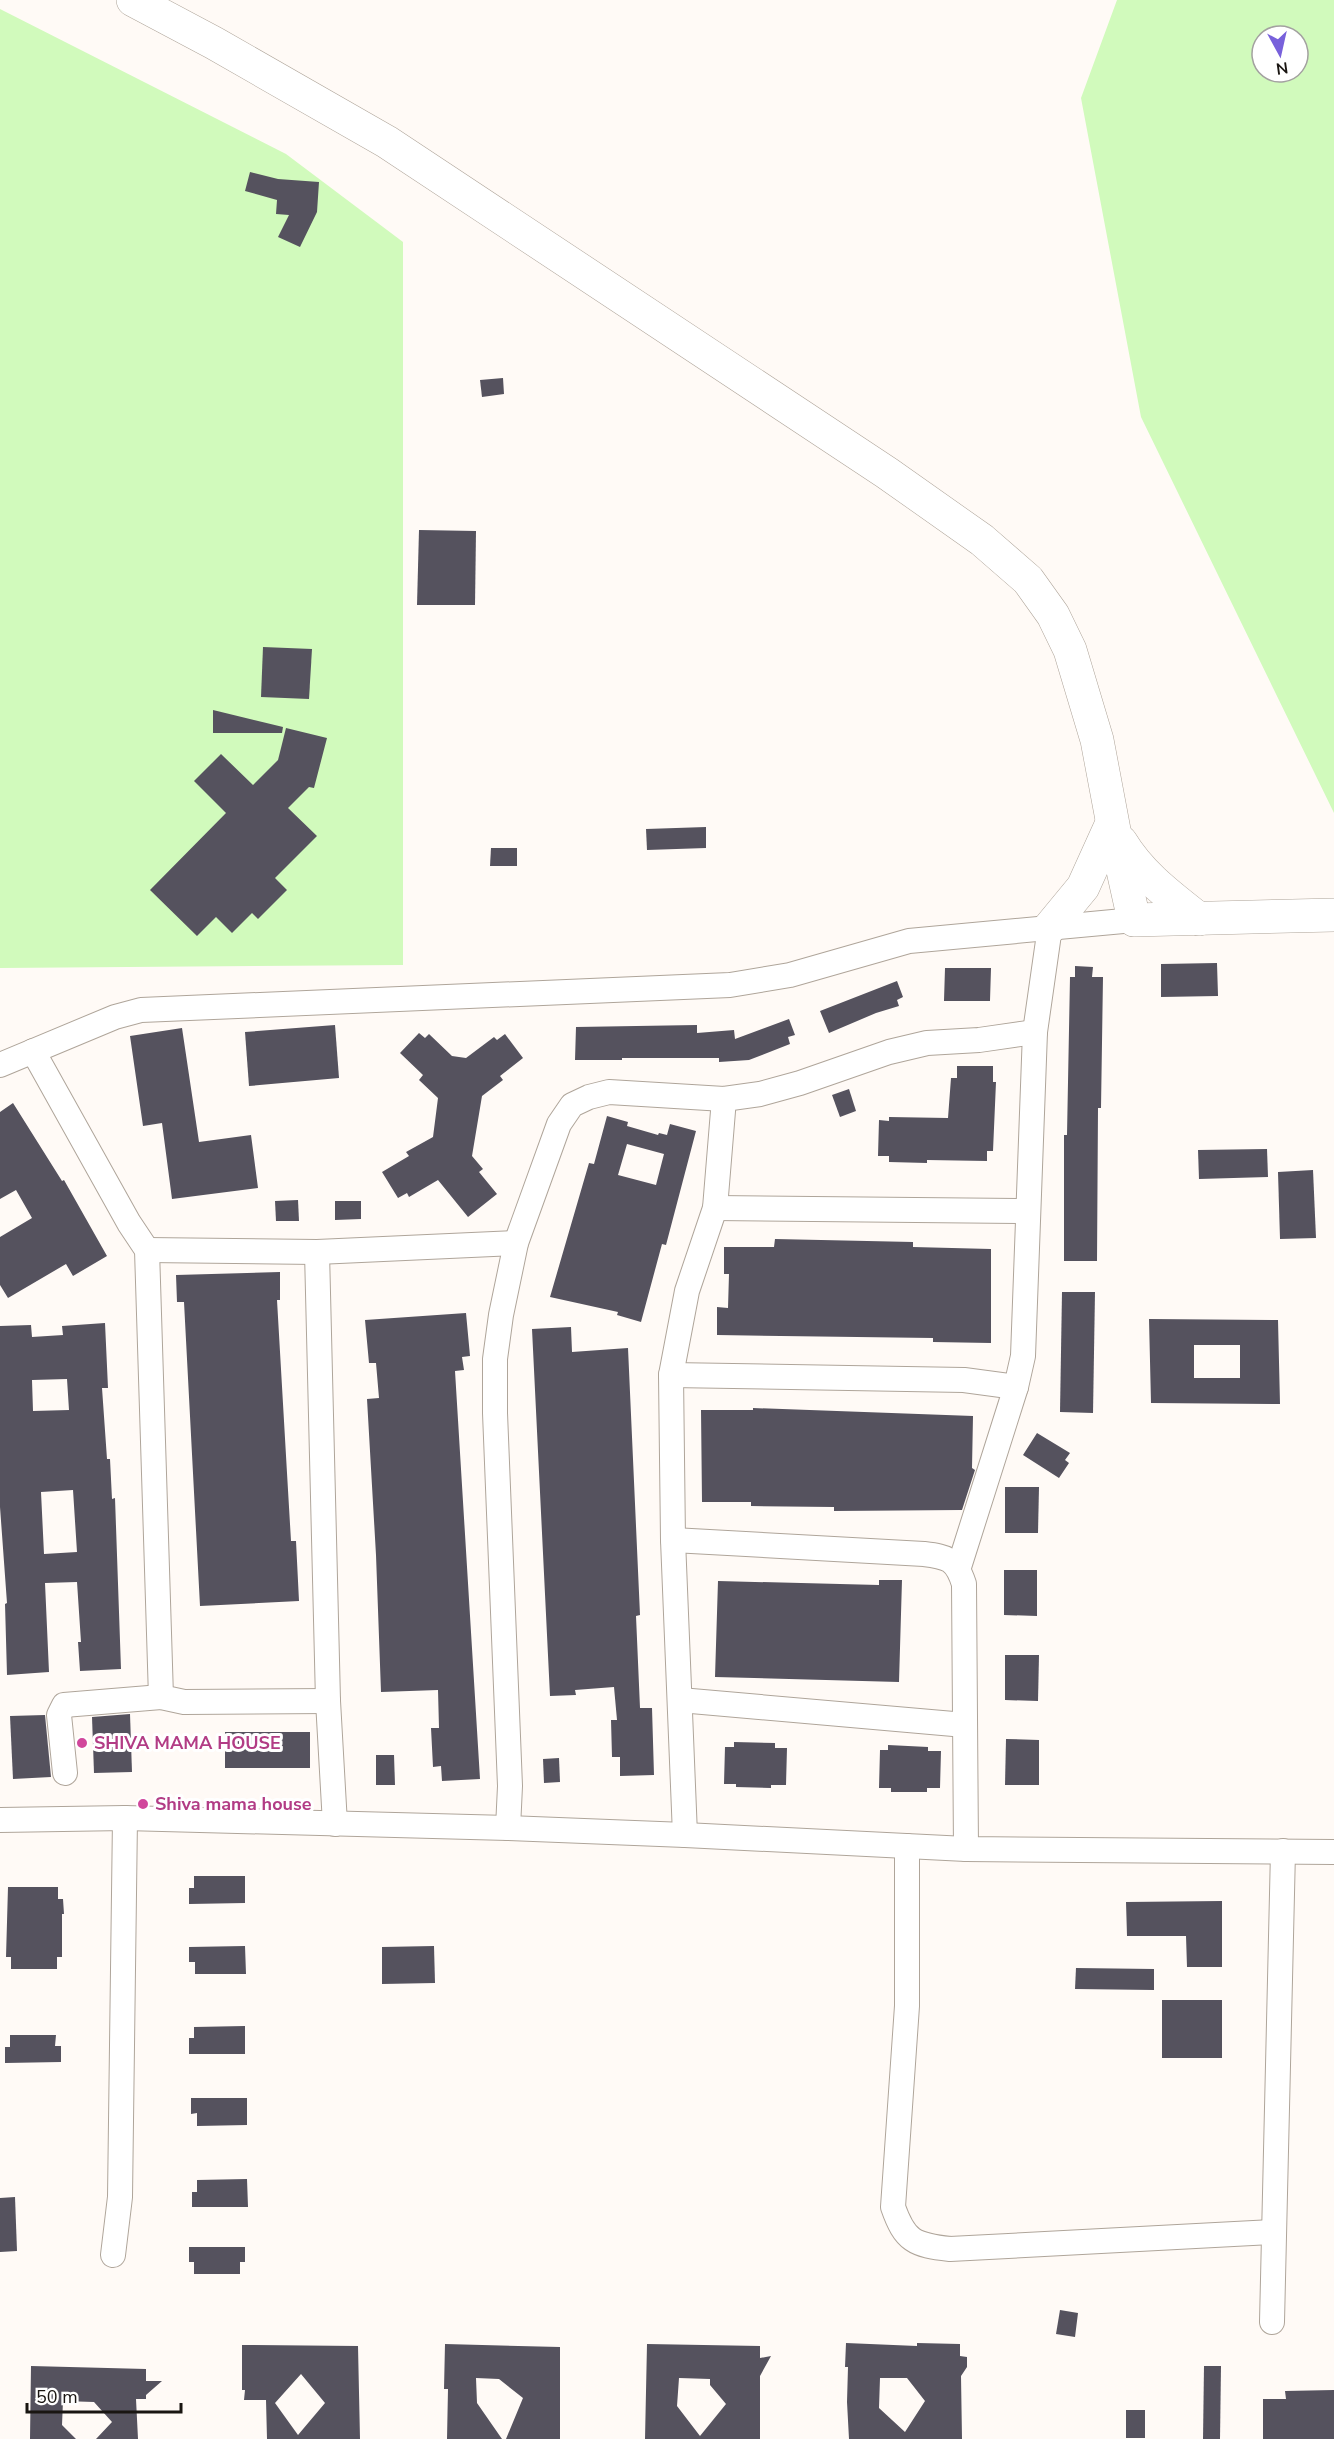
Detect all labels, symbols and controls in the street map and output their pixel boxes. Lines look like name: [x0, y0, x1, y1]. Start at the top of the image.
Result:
north arrow: [1250, 24, 1310, 84]
text: N: [1274, 56, 1289, 80]
place label: SHIVA MAMA HOUSE: [94, 1731, 281, 1755]
marker: SHIVA MAMA HOUSE: [75, 1736, 89, 1750]
place label: Shiva mama house: [155, 1792, 312, 1816]
marker: Shiva mama house: [136, 1797, 150, 1811]
scale bar: [27, 2376, 182, 2414]
text: 50 m: [36, 2385, 78, 2409]

